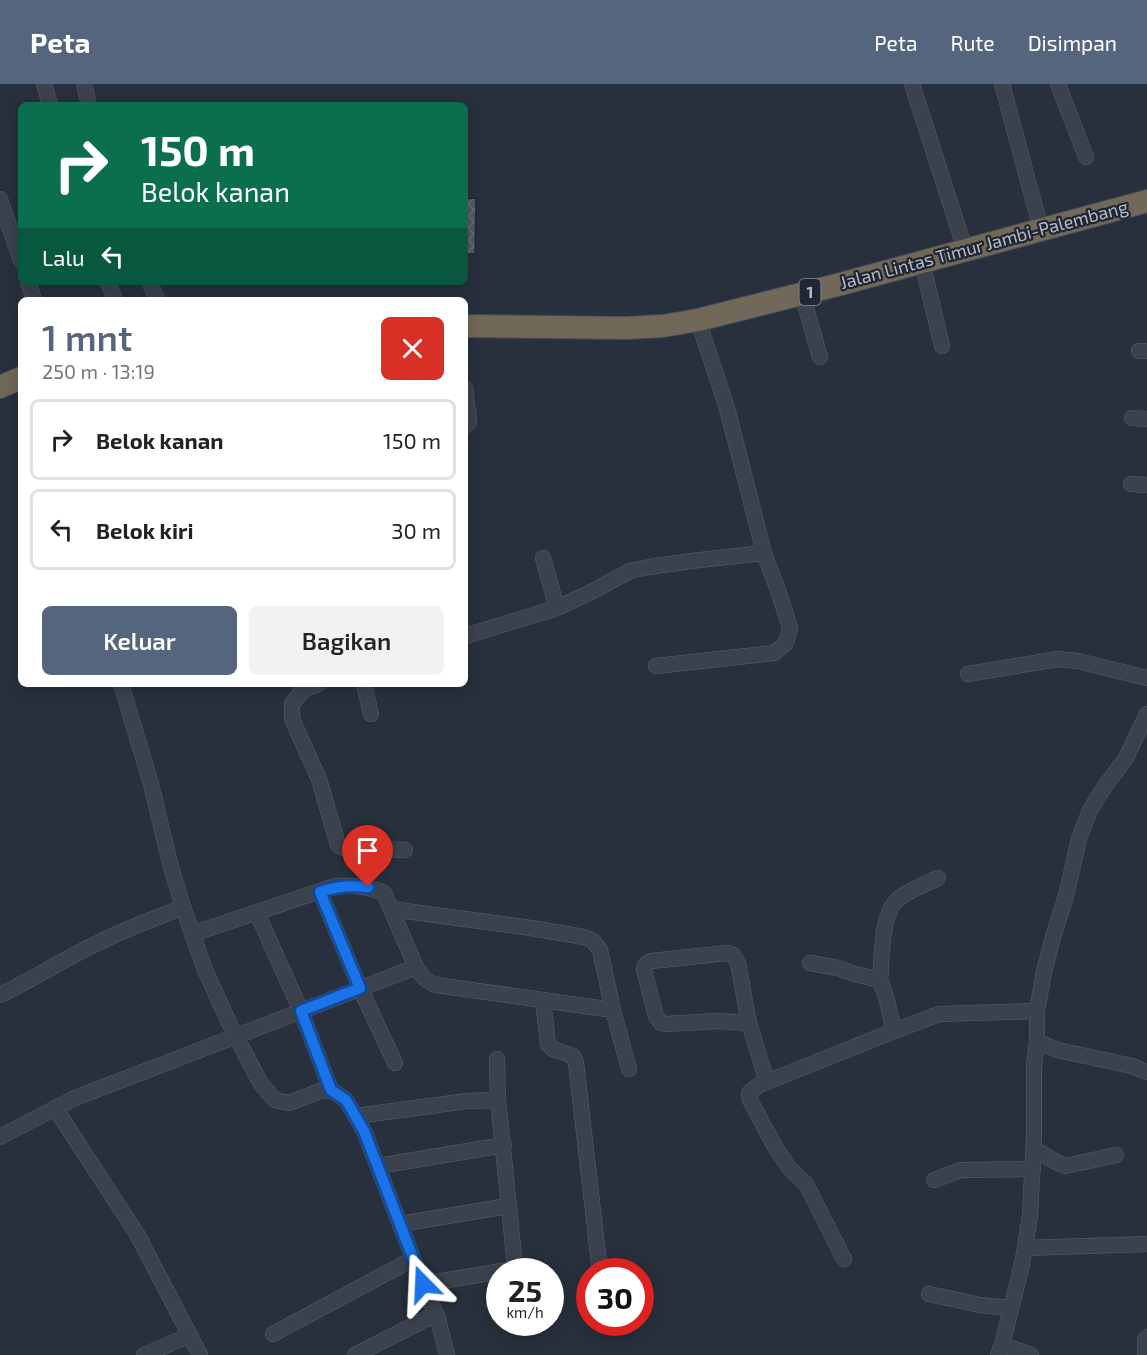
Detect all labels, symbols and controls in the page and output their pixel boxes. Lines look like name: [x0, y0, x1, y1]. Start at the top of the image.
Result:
text: Peta: [30, 25, 90, 59]
text: Peta: [874, 30, 917, 55]
text: Rute: [950, 30, 995, 55]
text: Disimpan: [1028, 30, 1117, 55]
text: 150 m: [141, 124, 255, 174]
icon: right: [42, 126, 120, 204]
text: Belok kanan: [141, 175, 290, 207]
street label: Jalan Lintas Timur Jambi-Palembang: [837, 195, 1130, 293]
icon: left: [96, 240, 129, 273]
text: Lalu: [42, 244, 84, 270]
road number: 1: [800, 279, 820, 305]
text: 1 mnt: [42, 315, 132, 358]
button: close: [381, 317, 444, 380]
text: 250 m · 13:19: [42, 359, 155, 383]
icon: right: [45, 423, 78, 456]
text: Belok kanan: [96, 427, 223, 453]
text: 150 m: [383, 427, 441, 453]
icon: left: [45, 513, 78, 546]
text: Belok kiri: [96, 517, 193, 543]
text: 30 m: [391, 517, 441, 543]
button: Keluar: [42, 606, 237, 675]
button: Bagikan: [249, 606, 444, 675]
pin: [342, 825, 393, 887]
icon: arrive: [351, 834, 384, 867]
position arrow: [391, 1252, 455, 1316]
speed limit sign: 30: [576, 1258, 654, 1336]
text: 25: [508, 1272, 542, 1308]
text: km/h: [506, 1303, 544, 1321]

